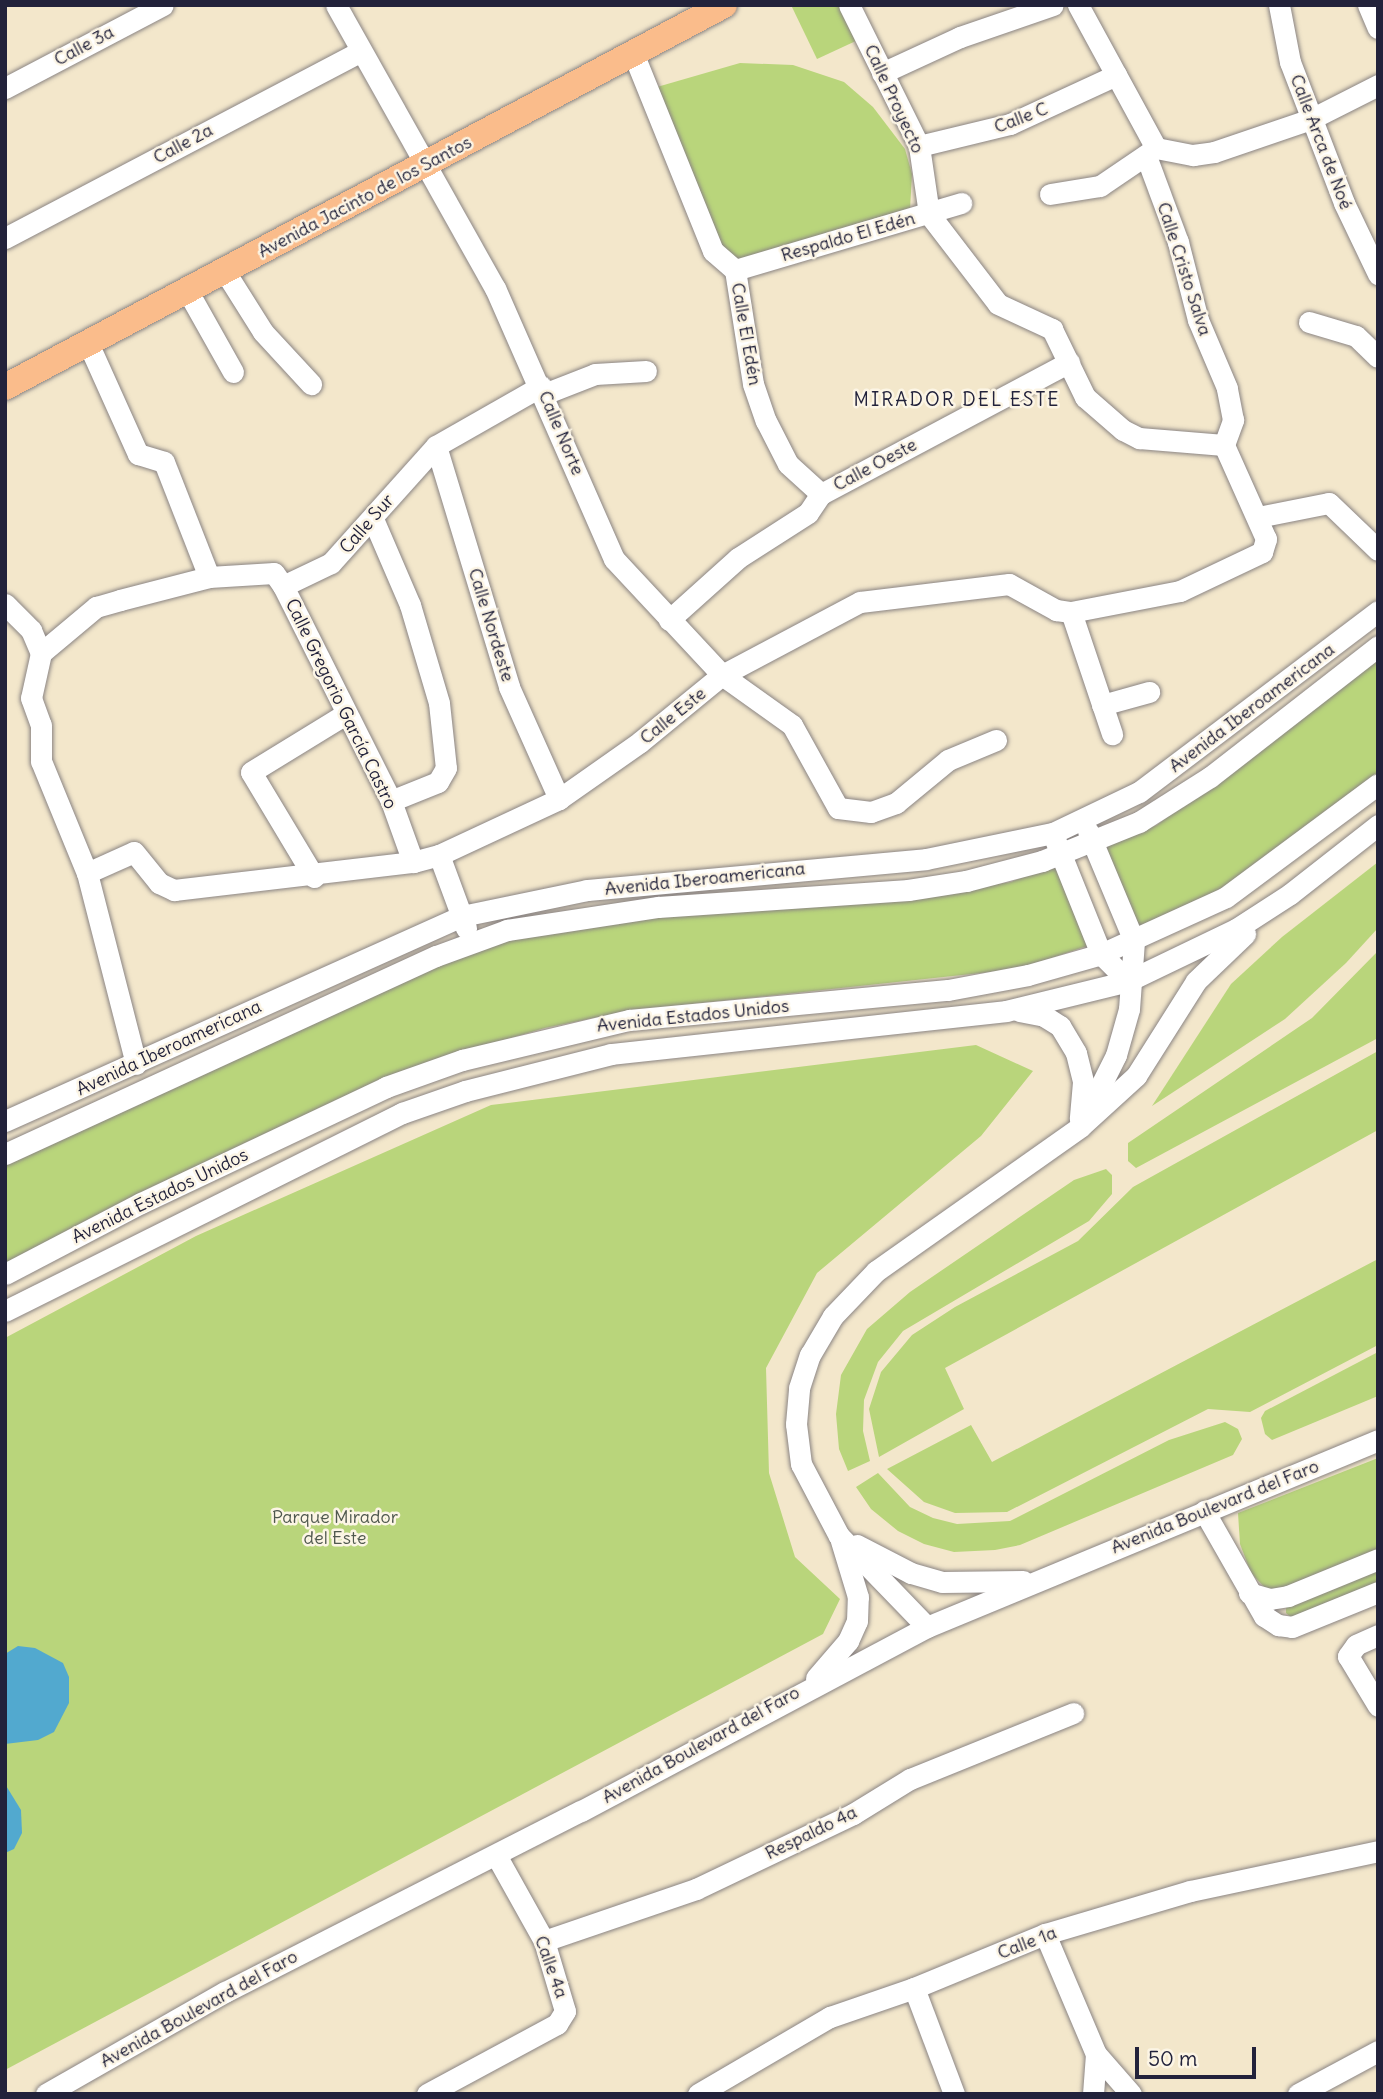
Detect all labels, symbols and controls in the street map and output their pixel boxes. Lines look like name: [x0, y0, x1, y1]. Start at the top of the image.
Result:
street label: Calle 3a: [50, 21, 118, 71]
street label: Calle Proyecto: [859, 41, 929, 157]
street label: Calle Arca de Noé: [1285, 71, 1357, 213]
street label: Calle C: [991, 98, 1051, 138]
street label: Calle 2a: [150, 119, 216, 169]
street label: Avenida Jacinto de los Santos: [255, 131, 475, 263]
street label: Calle Cristo Salva: [1152, 200, 1216, 338]
street label: Respaldo El Edén: [779, 208, 917, 266]
street label: Calle El Edén: [726, 281, 766, 387]
street label: Calle Norte: [534, 388, 588, 478]
district label: MIRADOR DEL ESTE: [856, 389, 1058, 411]
street label: Calle Oeste: [830, 434, 920, 496]
street label: Calle Sur: [335, 490, 399, 558]
street label: Calle Nordeste: [463, 566, 519, 684]
street label: Calle Gregorio García Castro: [281, 595, 401, 813]
street label: Avenida Iberoamericana: [1165, 639, 1339, 777]
street label: Calle Este: [636, 683, 710, 749]
street label: Avenida Iberoamericana: [604, 858, 806, 900]
street label: Avenida Estados Unidos: [596, 995, 790, 1037]
street label: Avenida Iberoamericana: [73, 996, 265, 1100]
street label: Avenida Estados Unidos: [68, 1144, 252, 1248]
street label: Avenida Boulevard del Faro: [1108, 1455, 1322, 1559]
park label: Parque Mirador del Este: [272, 1507, 398, 1550]
street label: Avenida Boulevard del Faro: [599, 1682, 803, 1808]
street label: Respaldo 4a: [762, 1802, 860, 1864]
street label: Calle 1a: [994, 1922, 1060, 1964]
street label: Calle 4a: [530, 1933, 572, 2001]
street label: Avenida Boulevard del Faro: [97, 1946, 301, 2072]
scale bar: [1138, 2032, 1259, 2076]
text: 50 m: [1148, 2045, 1197, 2072]

